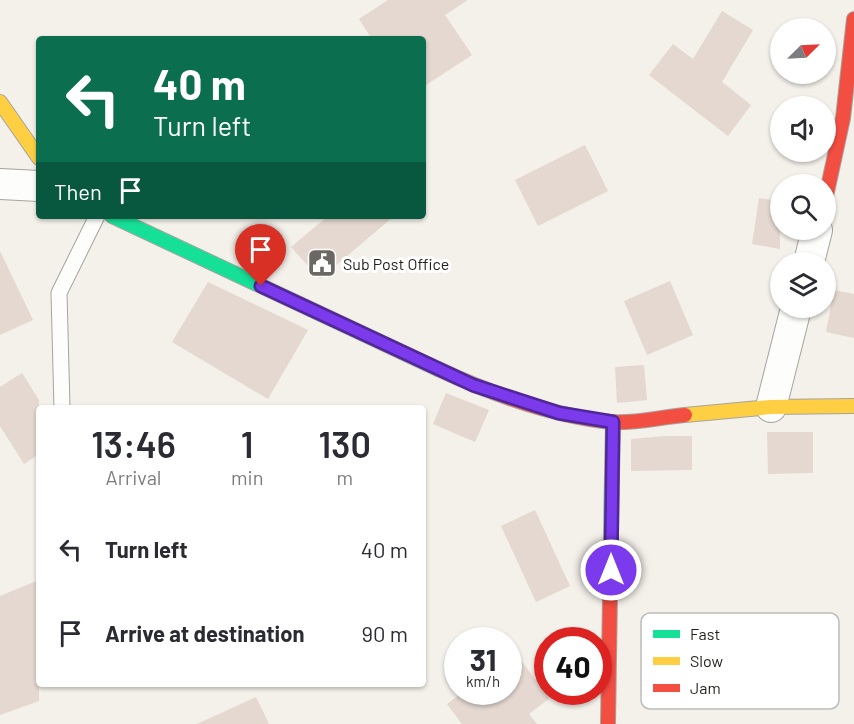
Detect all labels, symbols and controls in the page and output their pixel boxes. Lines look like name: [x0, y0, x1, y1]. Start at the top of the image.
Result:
north arrow: [770, 18, 836, 84]
map controls: [770, 18, 836, 318]
text: 40 m: [153, 58, 246, 108]
icon: left: [54, 60, 132, 138]
button: sound: [770, 96, 836, 162]
text: Turn left: [153, 109, 251, 141]
icon: arrive: [114, 174, 147, 207]
button: search: [770, 174, 836, 240]
text: Then: [54, 178, 102, 204]
pin: [235, 224, 286, 286]
icon: arrive: [244, 233, 277, 266]
public building icon: Sub Post Office: [306, 247, 338, 279]
button: layers: [770, 252, 836, 318]
place label: Sub Post Office: [343, 254, 449, 273]
text: 13:46: [91, 422, 176, 465]
text: 1: [241, 422, 254, 465]
text: 130: [319, 422, 371, 465]
text: Arrival: [106, 465, 161, 489]
text: min: [231, 465, 263, 489]
text: m: [336, 465, 353, 489]
icon: left: [54, 533, 87, 566]
text: Turn left: [105, 536, 188, 562]
text: 40 m: [361, 536, 408, 562]
position arrow: [579, 538, 643, 602]
legend: [641, 613, 839, 709]
icon: arrive: [54, 617, 87, 650]
text: Arrive at destination: [105, 620, 304, 646]
text: 90 m: [362, 620, 408, 646]
text: Fast: [690, 624, 720, 643]
speed limit sign: 40: [534, 627, 612, 705]
text: 31: [470, 641, 496, 677]
text: Slow: [690, 651, 723, 670]
text: km/h: [466, 672, 500, 690]
text: Jam: [690, 678, 721, 697]

